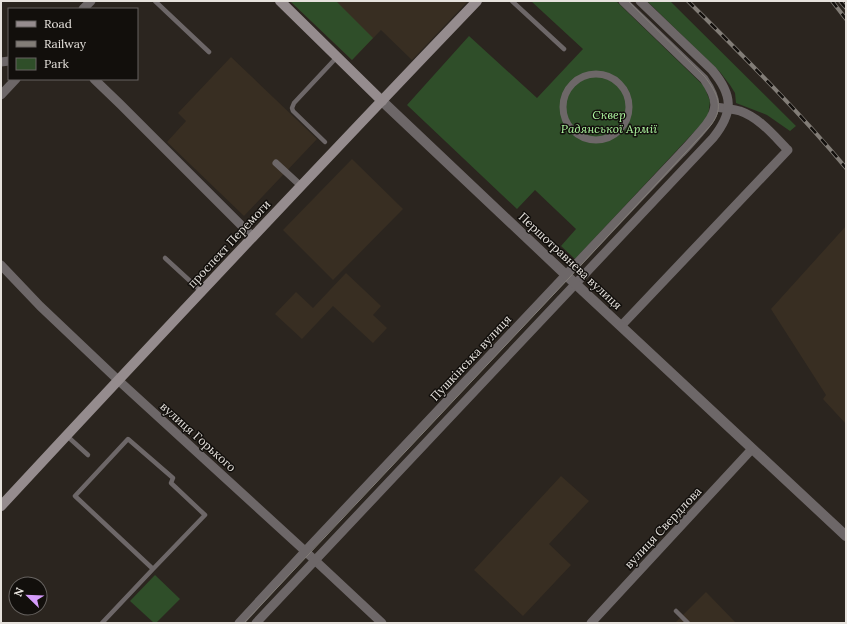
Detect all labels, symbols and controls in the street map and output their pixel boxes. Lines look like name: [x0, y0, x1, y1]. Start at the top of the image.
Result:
legend: [8, 8, 138, 80]
text: Road: [44, 16, 72, 31]
text: Railway: [44, 36, 87, 51]
text: Park: [44, 56, 70, 71]
park label: Сквер Радянської Армії: [561, 107, 657, 136]
street label: проспект Перемоги: [184, 196, 273, 291]
street label: Першотравнева вулиця: [516, 209, 625, 312]
street label: Пушкінська вулиця: [427, 312, 514, 404]
street label: вулиця Горького: [157, 399, 239, 475]
street label: вулиця Свердлова: [621, 484, 704, 572]
north arrow: [8, 576, 48, 616]
text: N: [11, 585, 27, 599]

